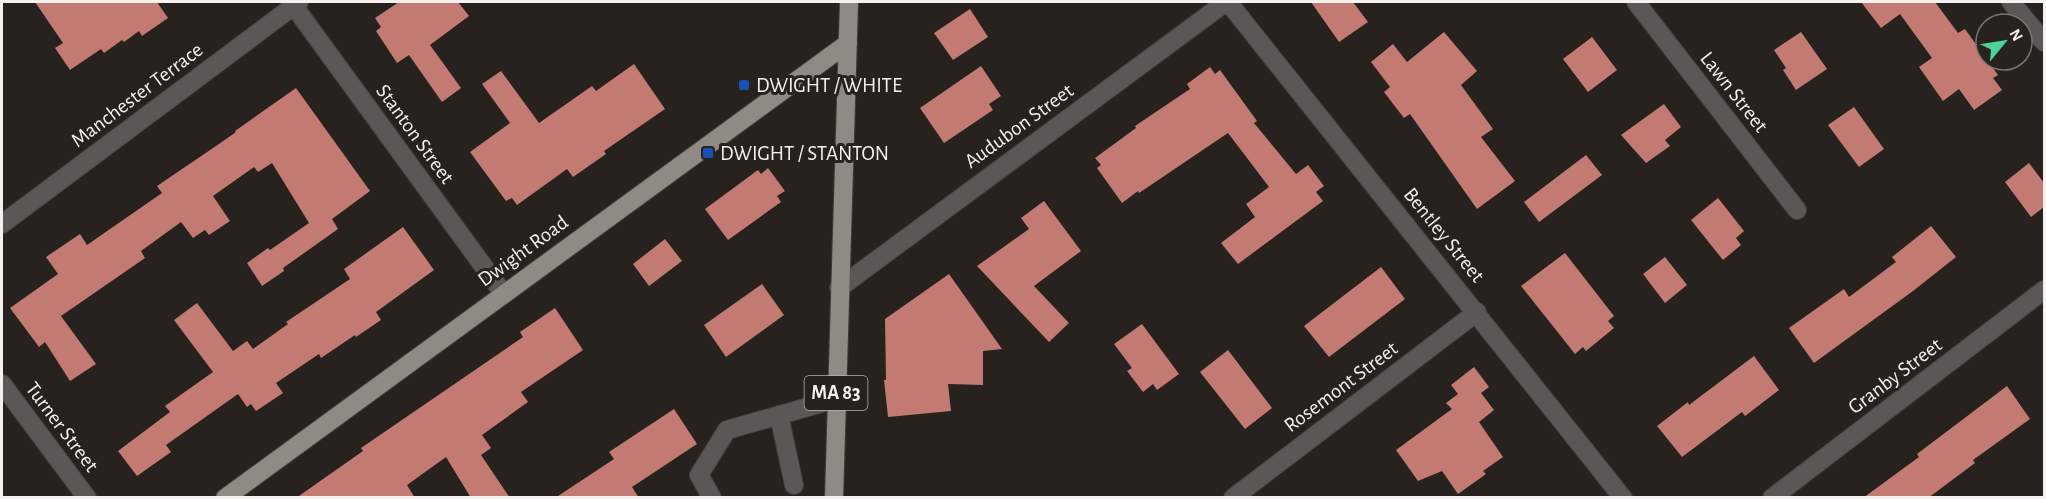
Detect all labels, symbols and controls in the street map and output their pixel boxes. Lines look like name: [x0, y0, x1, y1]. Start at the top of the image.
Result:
north arrow: [1974, 12, 2034, 72]
text: N: [2006, 26, 2026, 44]
street label: Manchester Terrace: [67, 39, 207, 151]
street label: Lawn Street: [1696, 48, 1772, 137]
place label: DWIGHT / WHITE: [756, 75, 902, 96]
marker: DWIGHT / WHITE: [737, 78, 751, 92]
street label: Stanton Street: [372, 80, 458, 188]
street label: Audubon Street: [961, 80, 1077, 172]
place label: DWIGHT / STANTON: [720, 143, 889, 164]
marker: DWIGHT / STANTON: [701, 146, 715, 160]
street label: Bentley Street: [1400, 184, 1489, 287]
street label: Dwight Road: [474, 211, 572, 291]
street label: Granby Street: [1844, 334, 1946, 418]
street label: Rosemont Street: [1280, 338, 1402, 436]
road number: MA 83: [804, 376, 868, 410]
street label: Turner Street: [22, 378, 103, 476]

